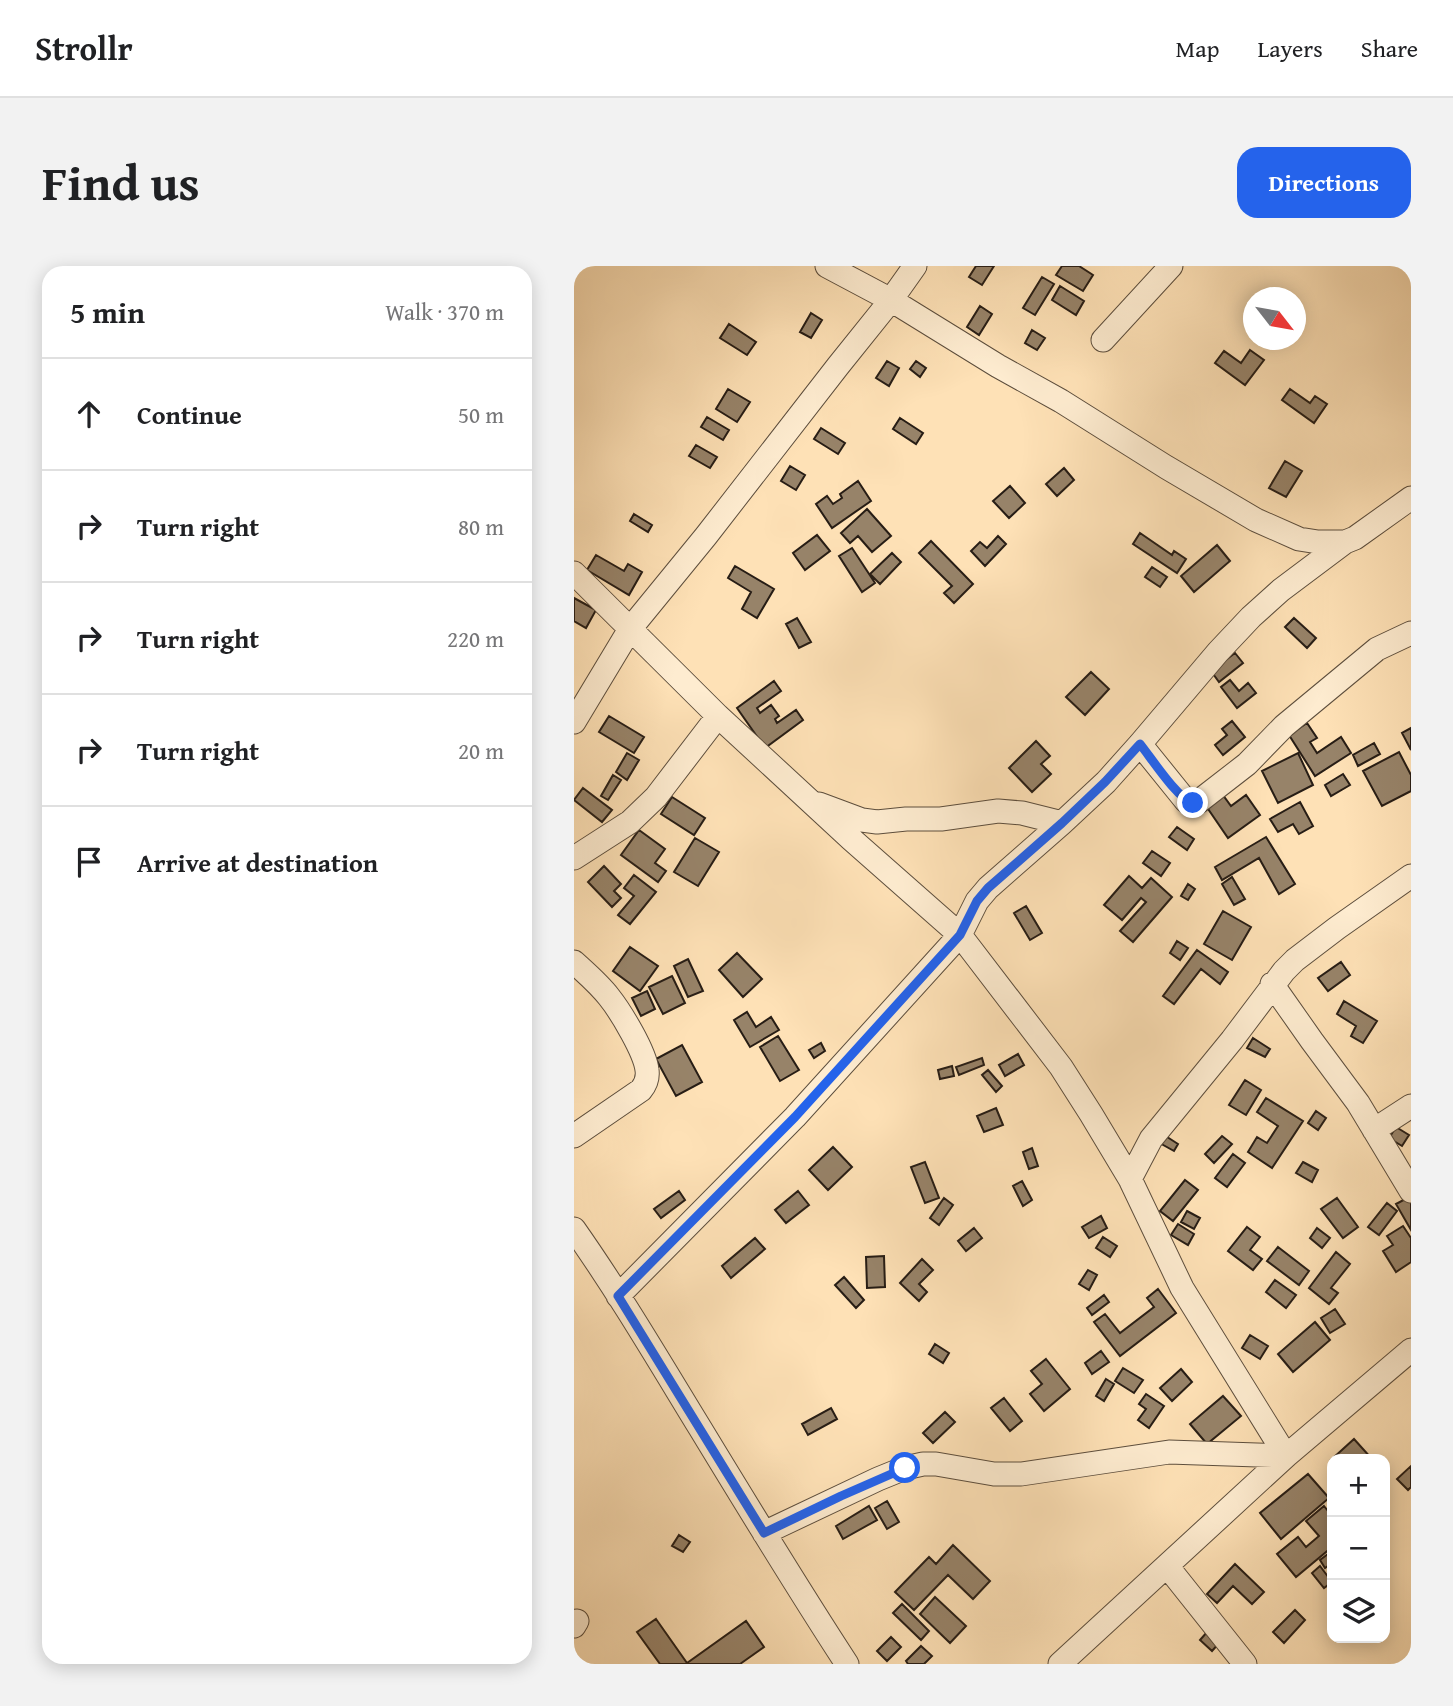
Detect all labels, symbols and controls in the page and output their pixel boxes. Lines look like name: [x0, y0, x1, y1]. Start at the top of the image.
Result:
text: Strollr: [35, 24, 133, 72]
text: Map: [1176, 31, 1219, 66]
text: Layers: [1257, 31, 1323, 66]
text: Share: [1361, 31, 1418, 66]
text: Find us: [42, 146, 200, 218]
button: Directions: [1237, 147, 1411, 218]
north arrow: [1243, 287, 1306, 350]
text: 5 min: [70, 290, 145, 334]
text: Walk · 370 m: [385, 295, 504, 328]
icon: ahead: [70, 395, 108, 433]
text: Continue: [137, 395, 242, 434]
text: 50 m: [458, 398, 504, 431]
icon: right: [70, 507, 108, 545]
text: Turn right: [137, 507, 259, 546]
text: 80 m: [458, 510, 504, 543]
icon: right: [70, 619, 108, 657]
text: Turn right: [137, 619, 259, 658]
text: 220 m: [447, 622, 504, 655]
icon: right: [70, 731, 108, 769]
text: Turn right: [137, 731, 259, 770]
text: 20 m: [458, 734, 504, 767]
route end: [1177, 787, 1208, 818]
icon: arrive: [70, 843, 108, 881]
text: Arrive at destination: [137, 843, 378, 882]
route start: [889, 1452, 920, 1483]
map controls: [1327, 1454, 1390, 1643]
button: +: [1327, 1454, 1390, 1517]
button: −: [1327, 1517, 1390, 1580]
button: layers: [1327, 1580, 1390, 1643]

